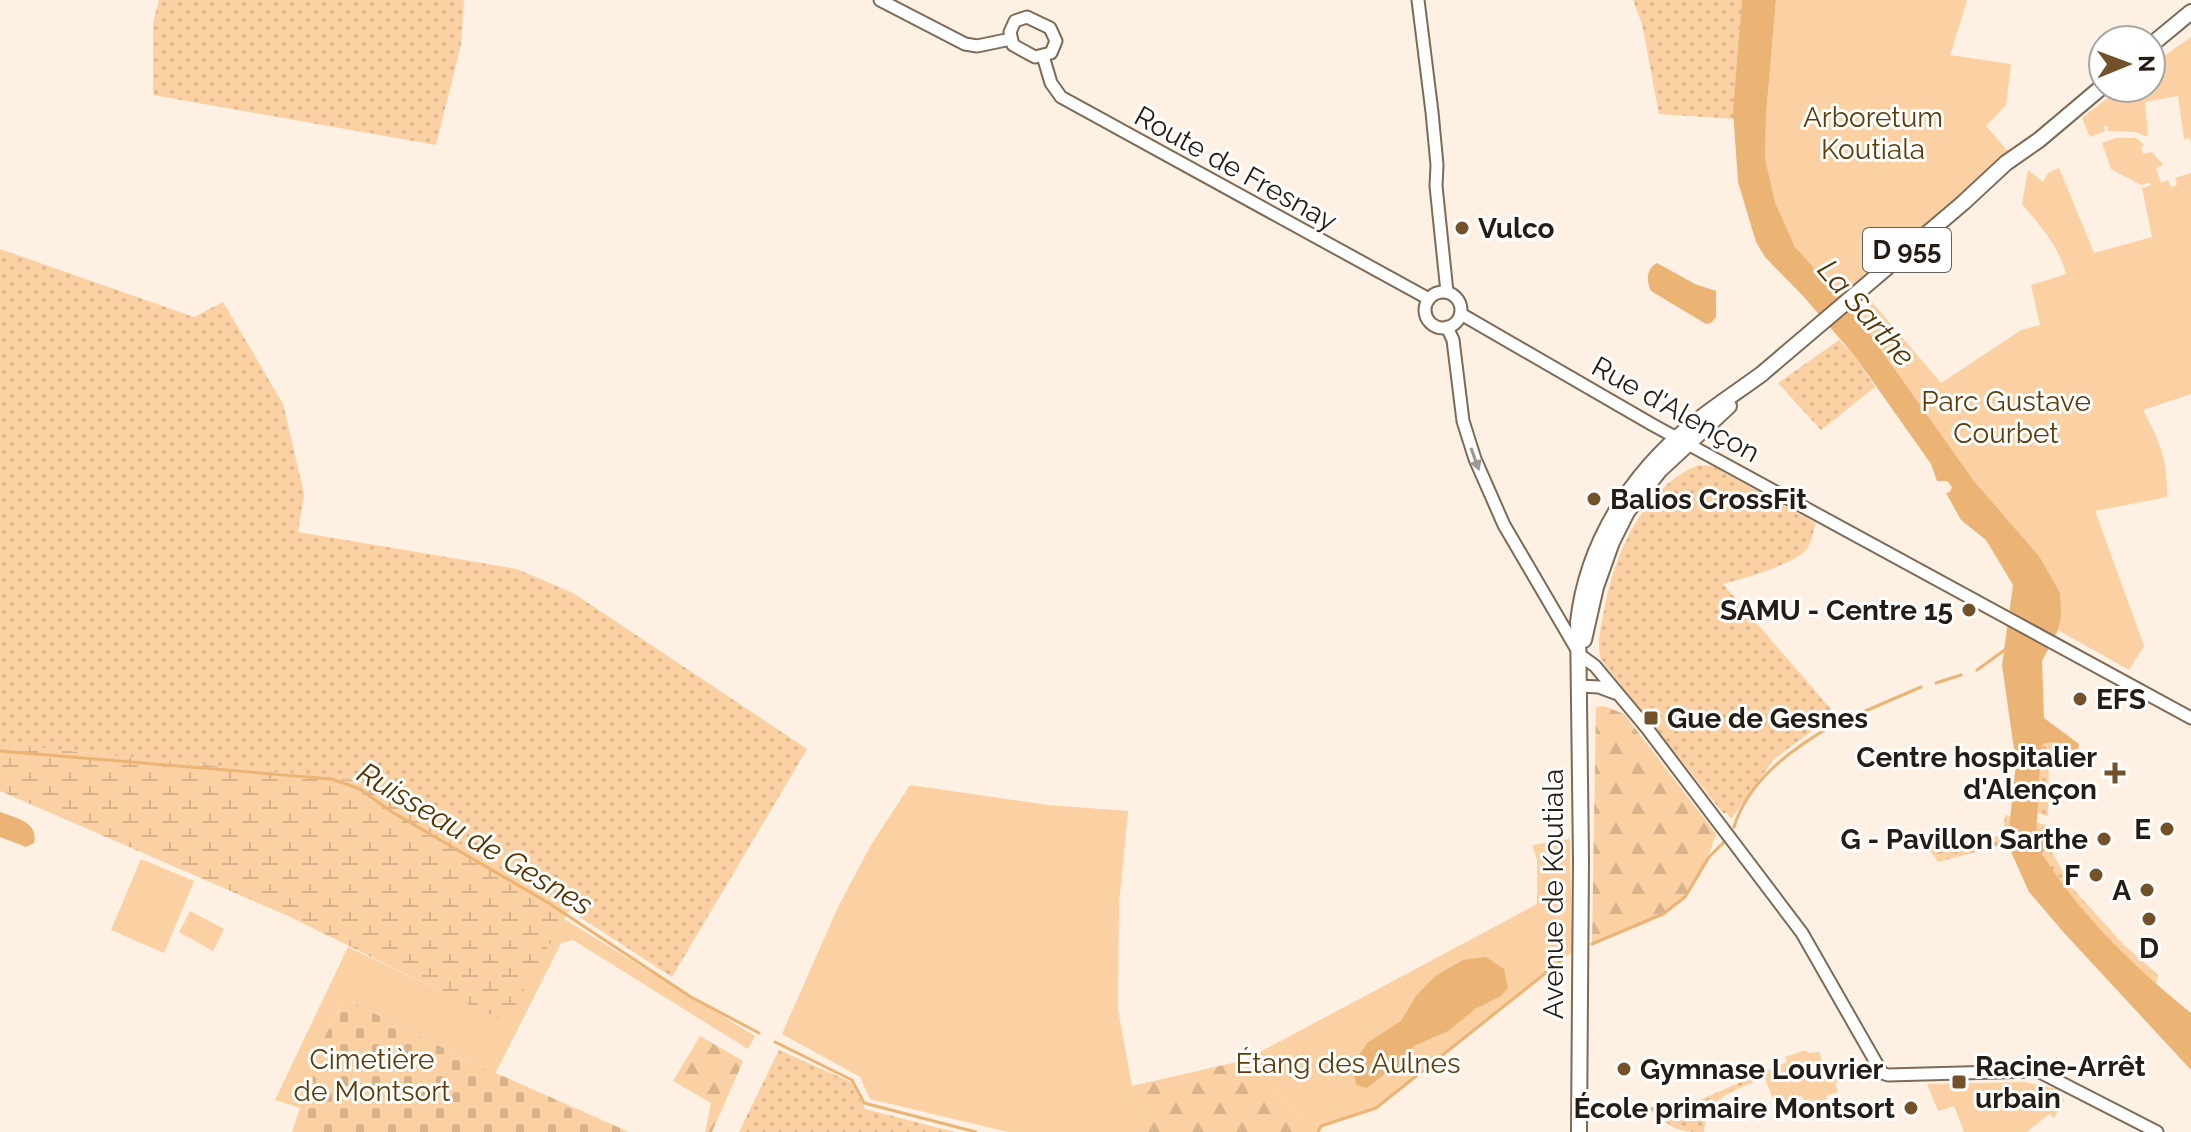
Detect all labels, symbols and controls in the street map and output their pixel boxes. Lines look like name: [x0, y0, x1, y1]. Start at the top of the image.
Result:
north arrow: [2087, 24, 2167, 104]
text: N: [2134, 55, 2160, 72]
street label: Route de Fresnay: [1129, 99, 1343, 238]
park label: Arboretum Koutiala: [1803, 101, 1943, 166]
place label: Vulco: [1478, 212, 1555, 245]
marker: Vulco: [1453, 219, 1471, 237]
road number: D 955: [1863, 228, 1951, 272]
water label: La Sarthe: [1811, 252, 1922, 373]
street label: Rue d'Alençon: [1586, 350, 1765, 469]
park label: Parc Gustave Courbet: [1921, 385, 2091, 450]
one-way arrow: [1470, 447, 1482, 471]
place label: Balios CrossFit: [1610, 483, 1807, 516]
marker: Balios CrossFit: [1585, 490, 1603, 508]
place label: SAMU - Centre 15: [1720, 594, 1953, 627]
marker: SAMU - Centre 15: [1960, 601, 1978, 619]
place label: EFS: [2096, 683, 2146, 716]
marker: EFS: [2071, 690, 2089, 708]
place label: Gue de Gesnes: [1667, 702, 1868, 735]
marker: Gue de Gesnes: [1642, 709, 1660, 727]
place label: Centre hospitalier d'Alençon: [1856, 741, 2097, 806]
water label: Ruisseau de Gesnes: [352, 755, 599, 923]
marker: Centre hospitalier d'Alençon: [2104, 762, 2126, 784]
street label: Avenue de Koutiala: [1537, 769, 1570, 1019]
place label: E: [2134, 813, 2151, 846]
marker: E: [2158, 820, 2176, 838]
place label: G - Pavillon Sarthe: [1840, 823, 2088, 856]
marker: G - Pavillon Sarthe: [2095, 830, 2113, 848]
place label: F: [2064, 859, 2080, 892]
marker: F: [2087, 866, 2105, 884]
place label: A: [2112, 874, 2131, 907]
marker: A: [2138, 881, 2156, 899]
marker: D: [2140, 910, 2158, 928]
place label: D: [2139, 932, 2159, 965]
park label: Cimetière de Montsort: [294, 1043, 451, 1108]
park label: Étang des Aulnes: [1235, 1047, 1461, 1080]
place label: Racine-Arrêt urbain: [1975, 1050, 2146, 1115]
place label: Gymnase Louvrier: [1640, 1053, 1883, 1086]
marker: Gymnase Louvrier: [1615, 1060, 1633, 1078]
marker: Racine-Arrêt urbain: [1950, 1073, 1968, 1091]
place label: École primaire Montsort: [1573, 1092, 1895, 1125]
marker: École primaire Montsort: [1902, 1099, 1920, 1117]

